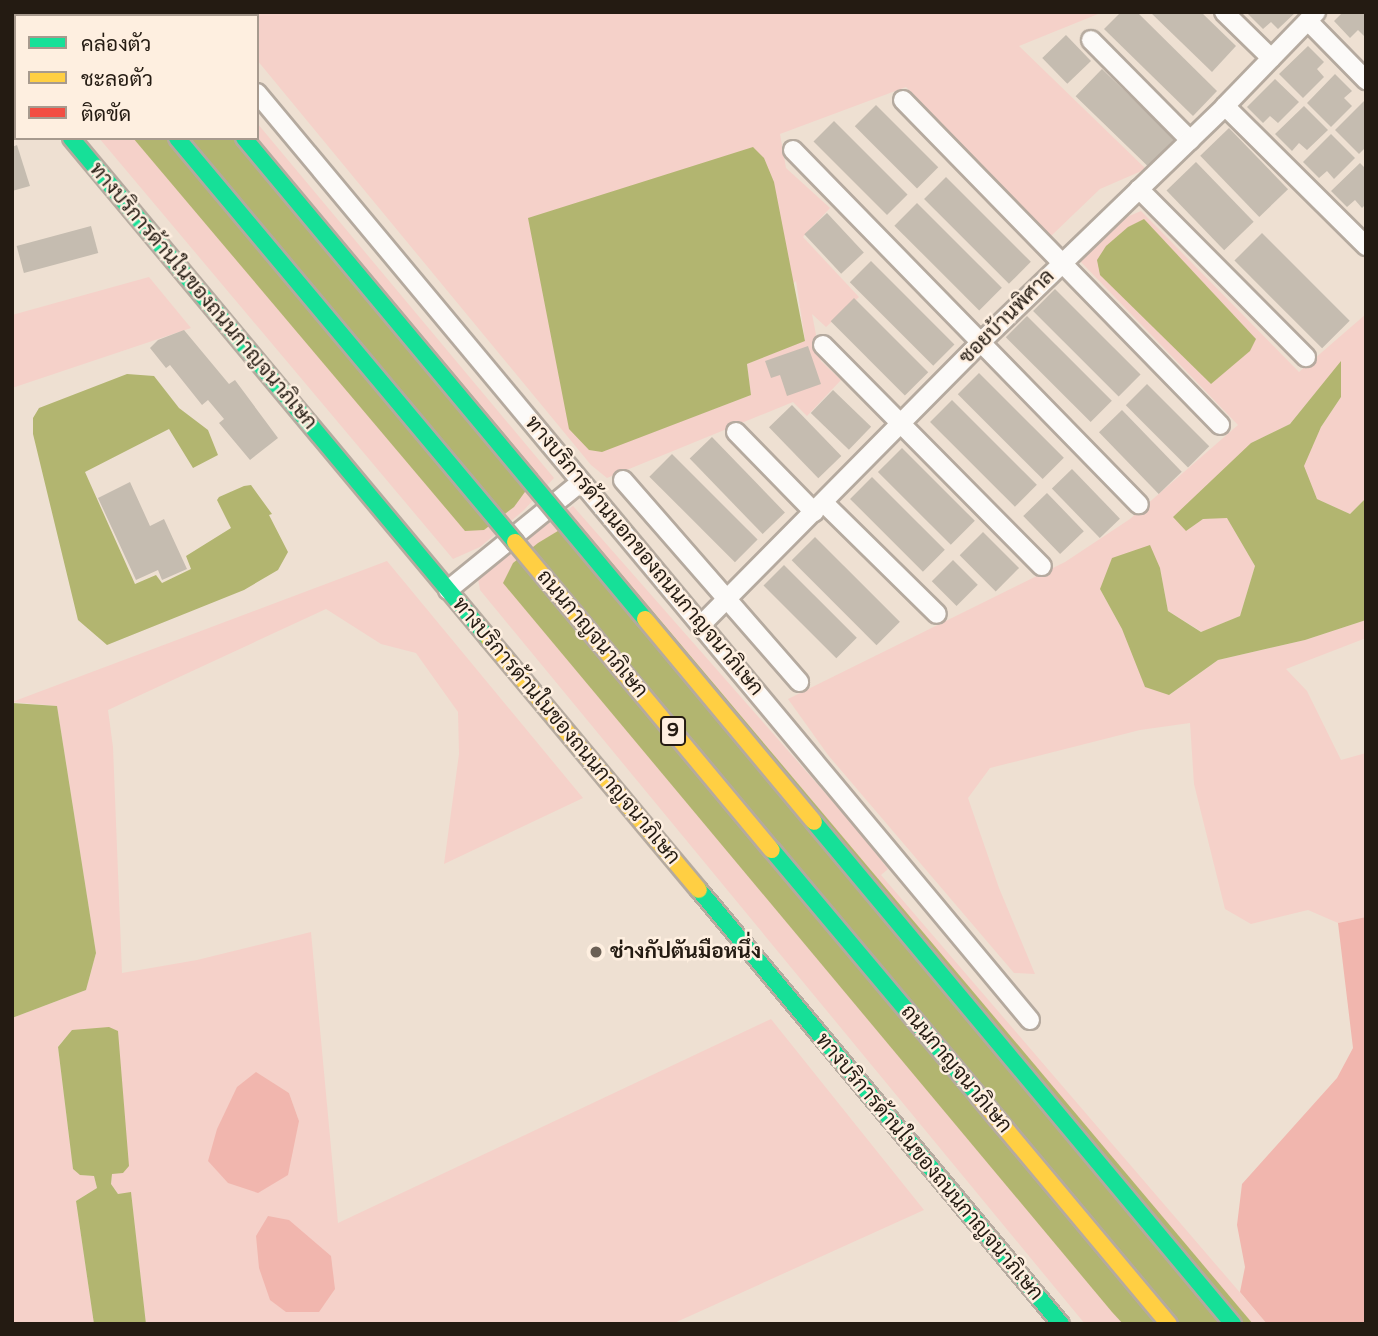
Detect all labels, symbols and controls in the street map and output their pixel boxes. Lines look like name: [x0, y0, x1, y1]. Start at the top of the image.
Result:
legend: [14, 14, 259, 140]
text: คล่องตัว: [81, 32, 151, 57]
text: ชะลอตัว: [81, 67, 153, 92]
text: ติดขัด: [81, 102, 131, 127]
street label: ทางบริการด้านในของถนนกาญจนาภิเษก: [84, 157, 322, 435]
street label: ซอยบ้านพิศาล: [954, 264, 1060, 370]
street label: ทางบริการด้านนอกของถนนกาญจนาภิเษก: [519, 411, 769, 701]
street label: ถนนกาญจนาภิเษก: [531, 565, 653, 703]
street label: ทางบริการด้านในของถนนกาญจนาภิเษก: [447, 592, 685, 870]
road number: 9: [659, 716, 687, 746]
place label: ช่างกัปตันมือหนึ่ง: [610, 939, 761, 965]
marker: ช่างกัปตันมือหนึ่ง: [588, 944, 604, 960]
street label: ถนนกาญจนาภิเษก: [895, 1000, 1017, 1138]
street label: ทางบริการด้านในของถนนกาญจนาภิเษก: [810, 1028, 1048, 1306]

